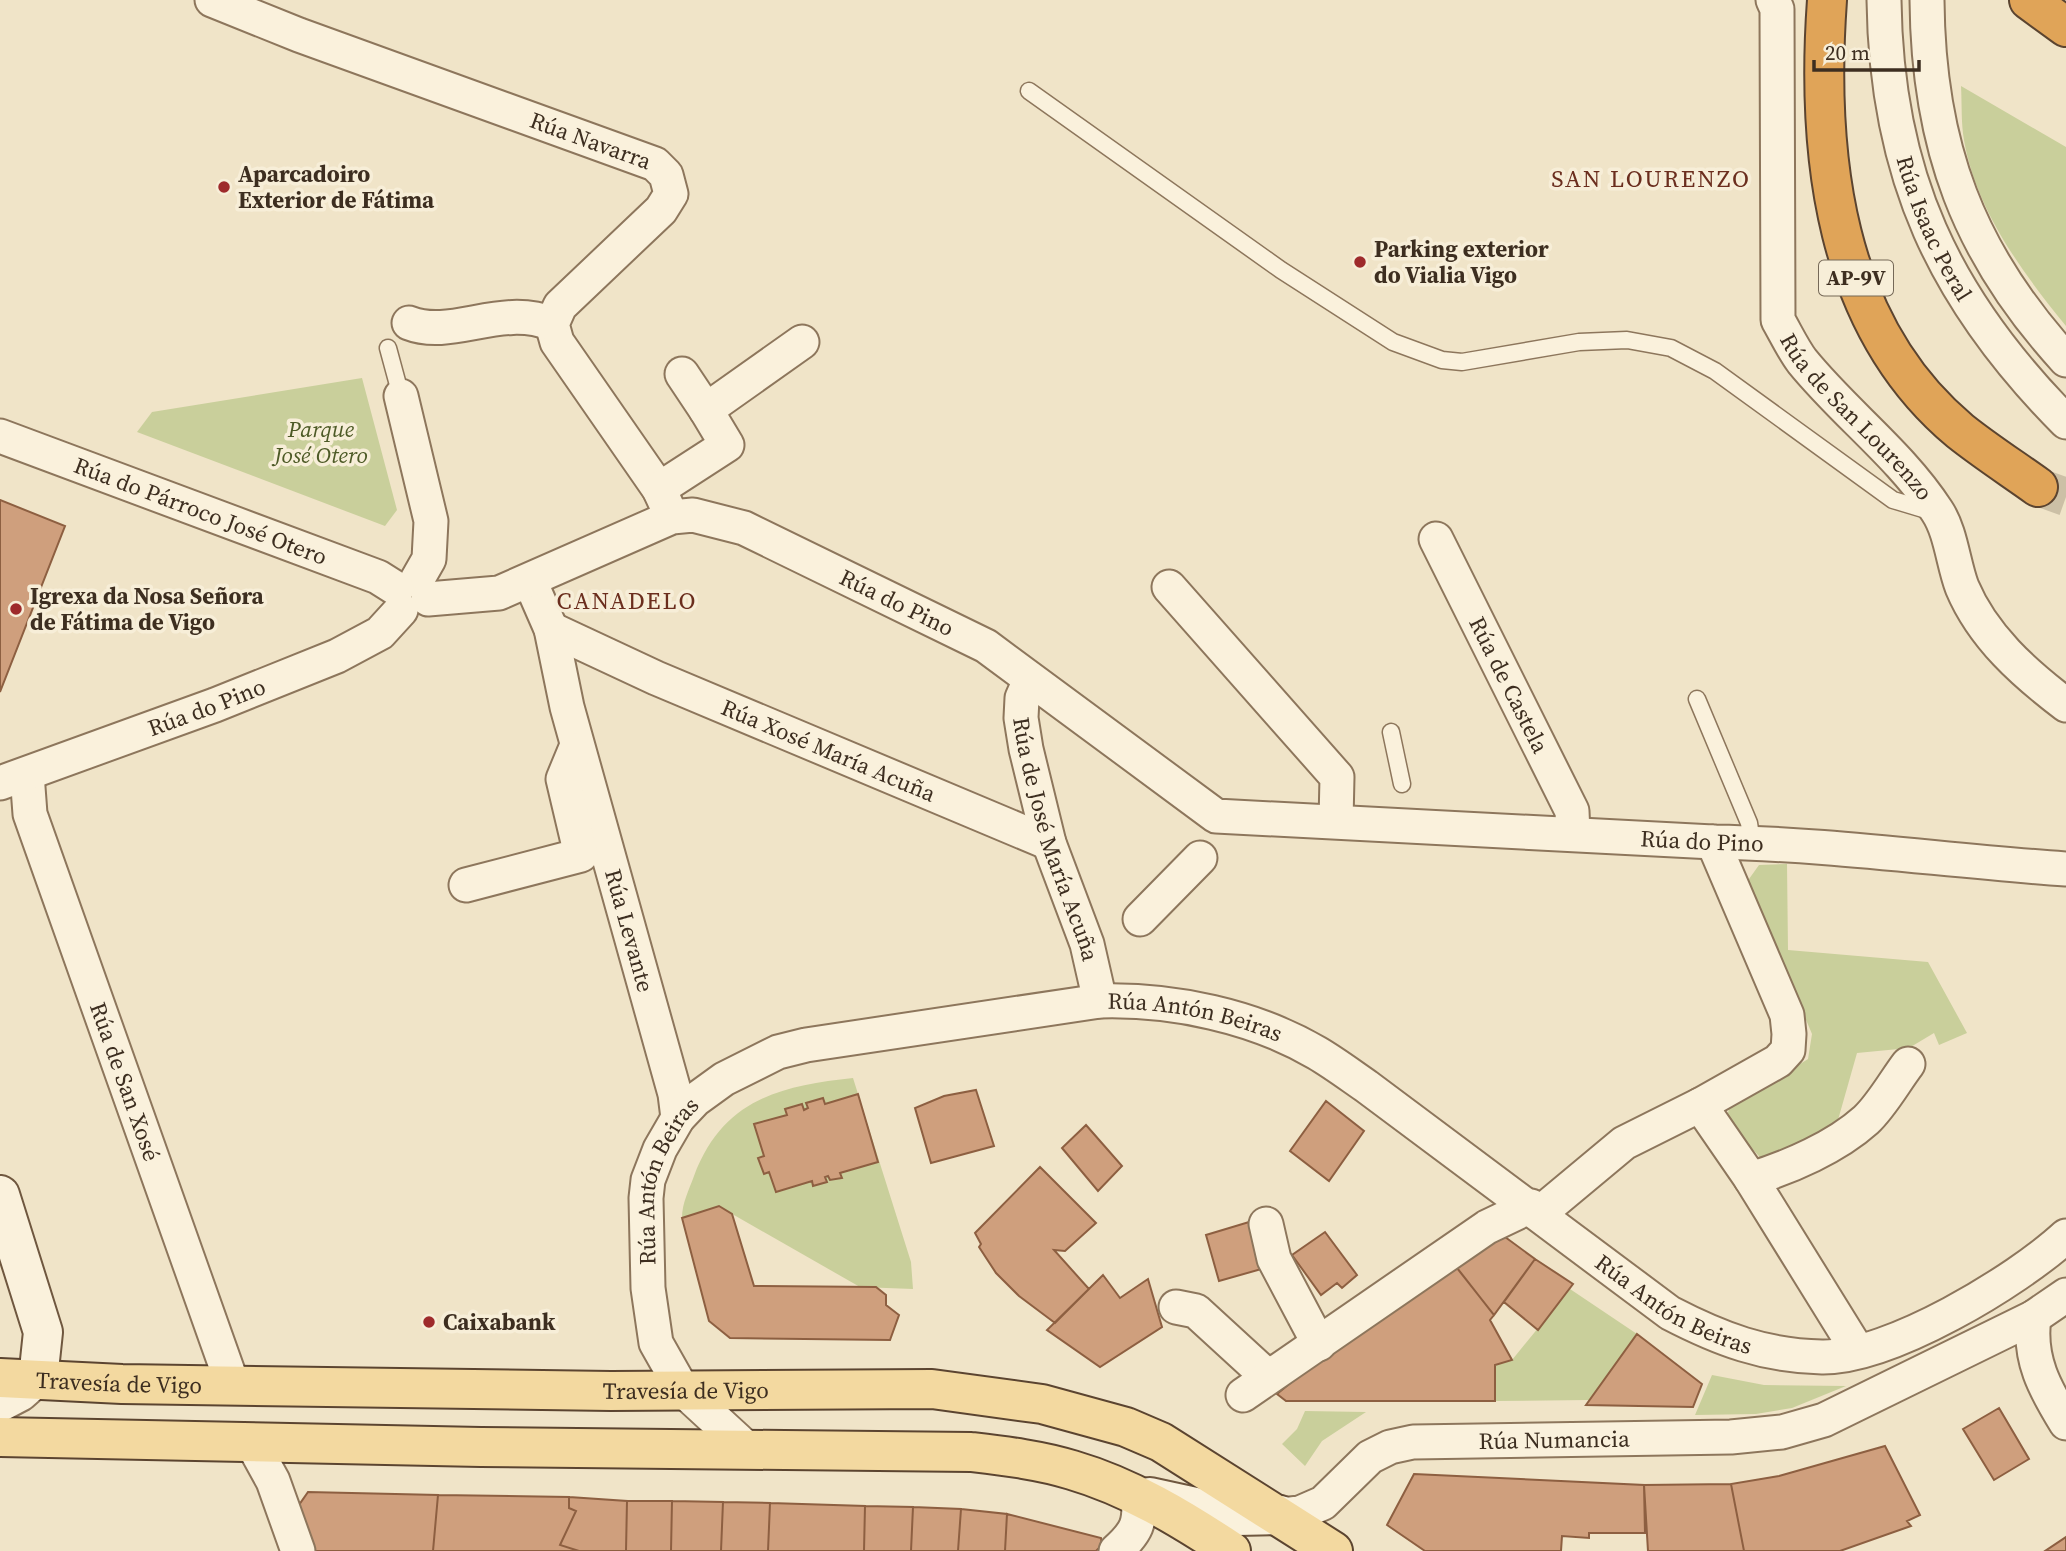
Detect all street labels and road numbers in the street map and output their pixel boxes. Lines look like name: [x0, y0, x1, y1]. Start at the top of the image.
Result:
street label: Rúa Navarra: [526, 104, 656, 177]
street label: Rúa Isaac Peral: [1889, 152, 1980, 307]
road number: AP-9V: [1819, 260, 1893, 296]
street label: Rúa de San Lourenzo: [1772, 327, 1940, 507]
street label: Rúa do Párroco José Otero: [69, 449, 332, 573]
street label: Rúa do Pino: [834, 561, 959, 644]
street label: Rúa de Castela: [1461, 611, 1557, 759]
street label: Rúa do Pino: [143, 670, 270, 744]
street label: Rúa Xosé María Acuña: [716, 691, 941, 810]
street label: Rúa de José María Acuña: [1005, 715, 1106, 965]
street label: Rúa do Pino: [1640, 822, 1765, 860]
street label: Rúa Levante: [597, 865, 662, 996]
street label: Rúa Antón Beiras: [1107, 985, 1287, 1050]
street label: Rúa de San Xosé: [82, 998, 168, 1165]
street label: Rúa Antón Beiras: [629, 1090, 706, 1265]
street label: Rúa Antón Beiras: [1589, 1247, 1756, 1362]
street label: Travesía de Vigo: [35, 1364, 202, 1401]
street label: Travesía de Vigo: [602, 1374, 769, 1407]
street label: Rúa Numancia: [1478, 1423, 1630, 1457]

